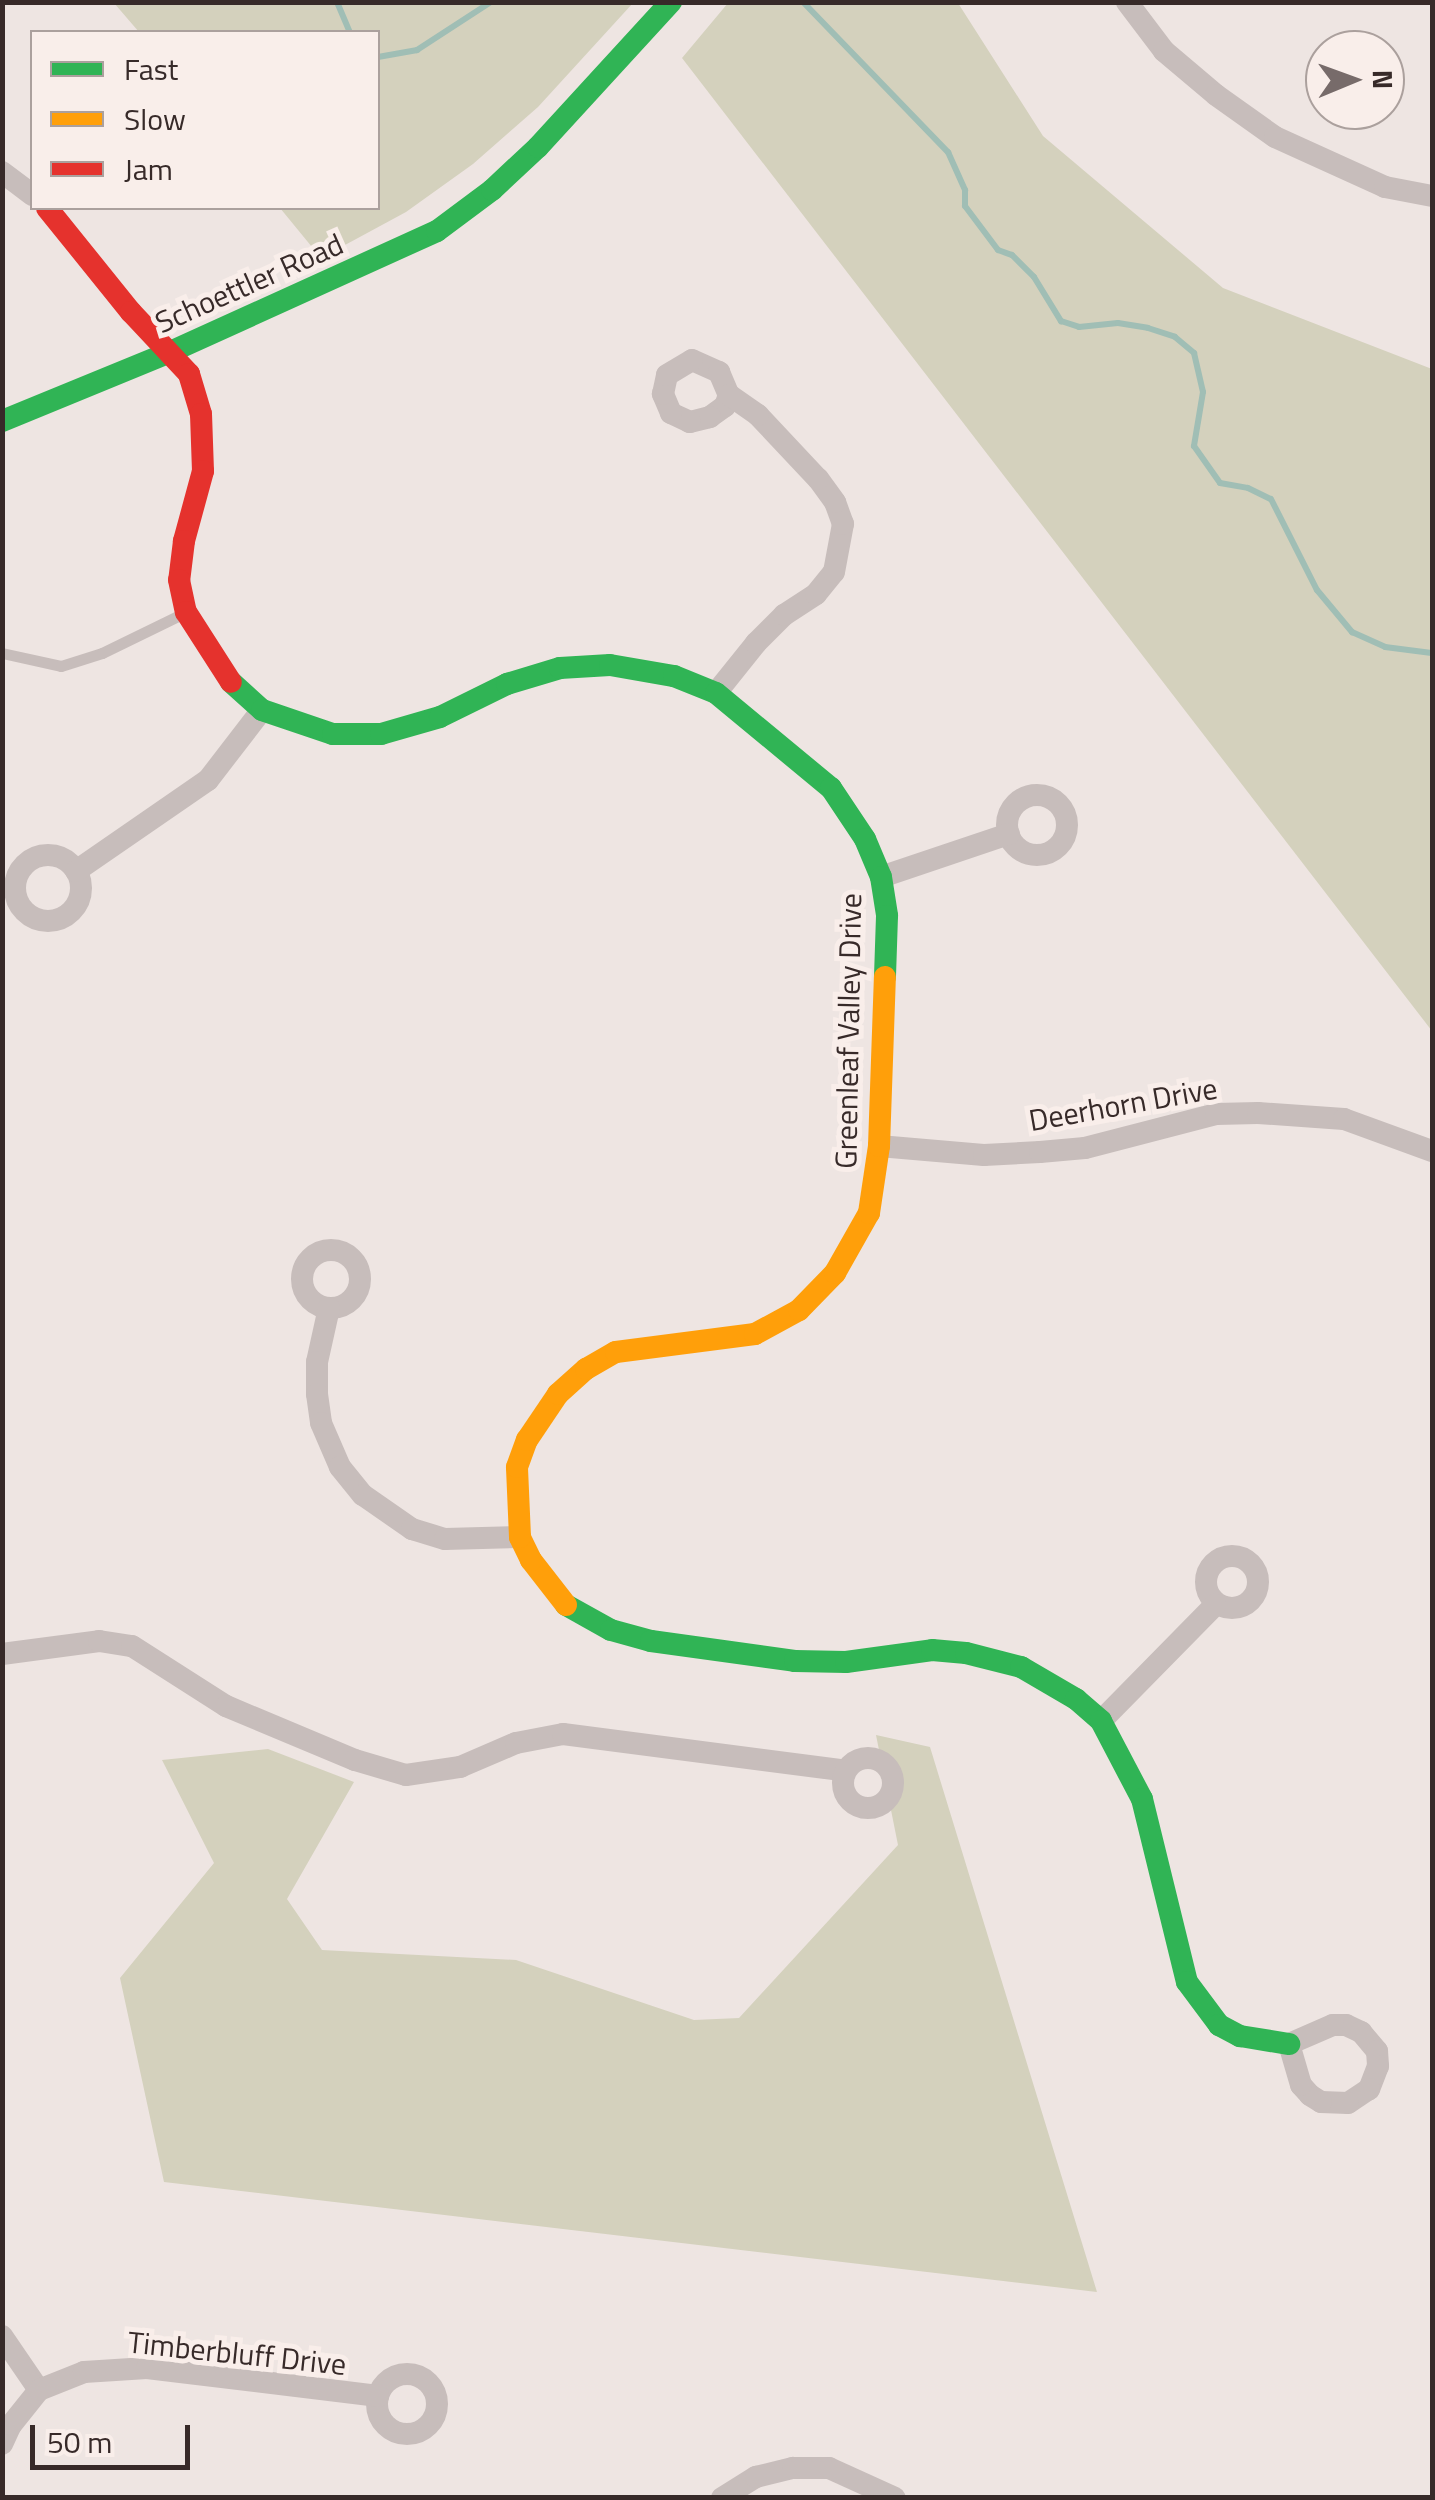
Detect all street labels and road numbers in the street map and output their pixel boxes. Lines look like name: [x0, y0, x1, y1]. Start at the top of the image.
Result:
street label: Schoettler Road: [150, 226, 348, 340]
street label: Greenleaf Valley Drive: [828, 893, 868, 1169]
street label: Deerhorn Drive: [1026, 1070, 1220, 1138]
street label: Timberbluff Drive: [126, 2324, 348, 2382]

